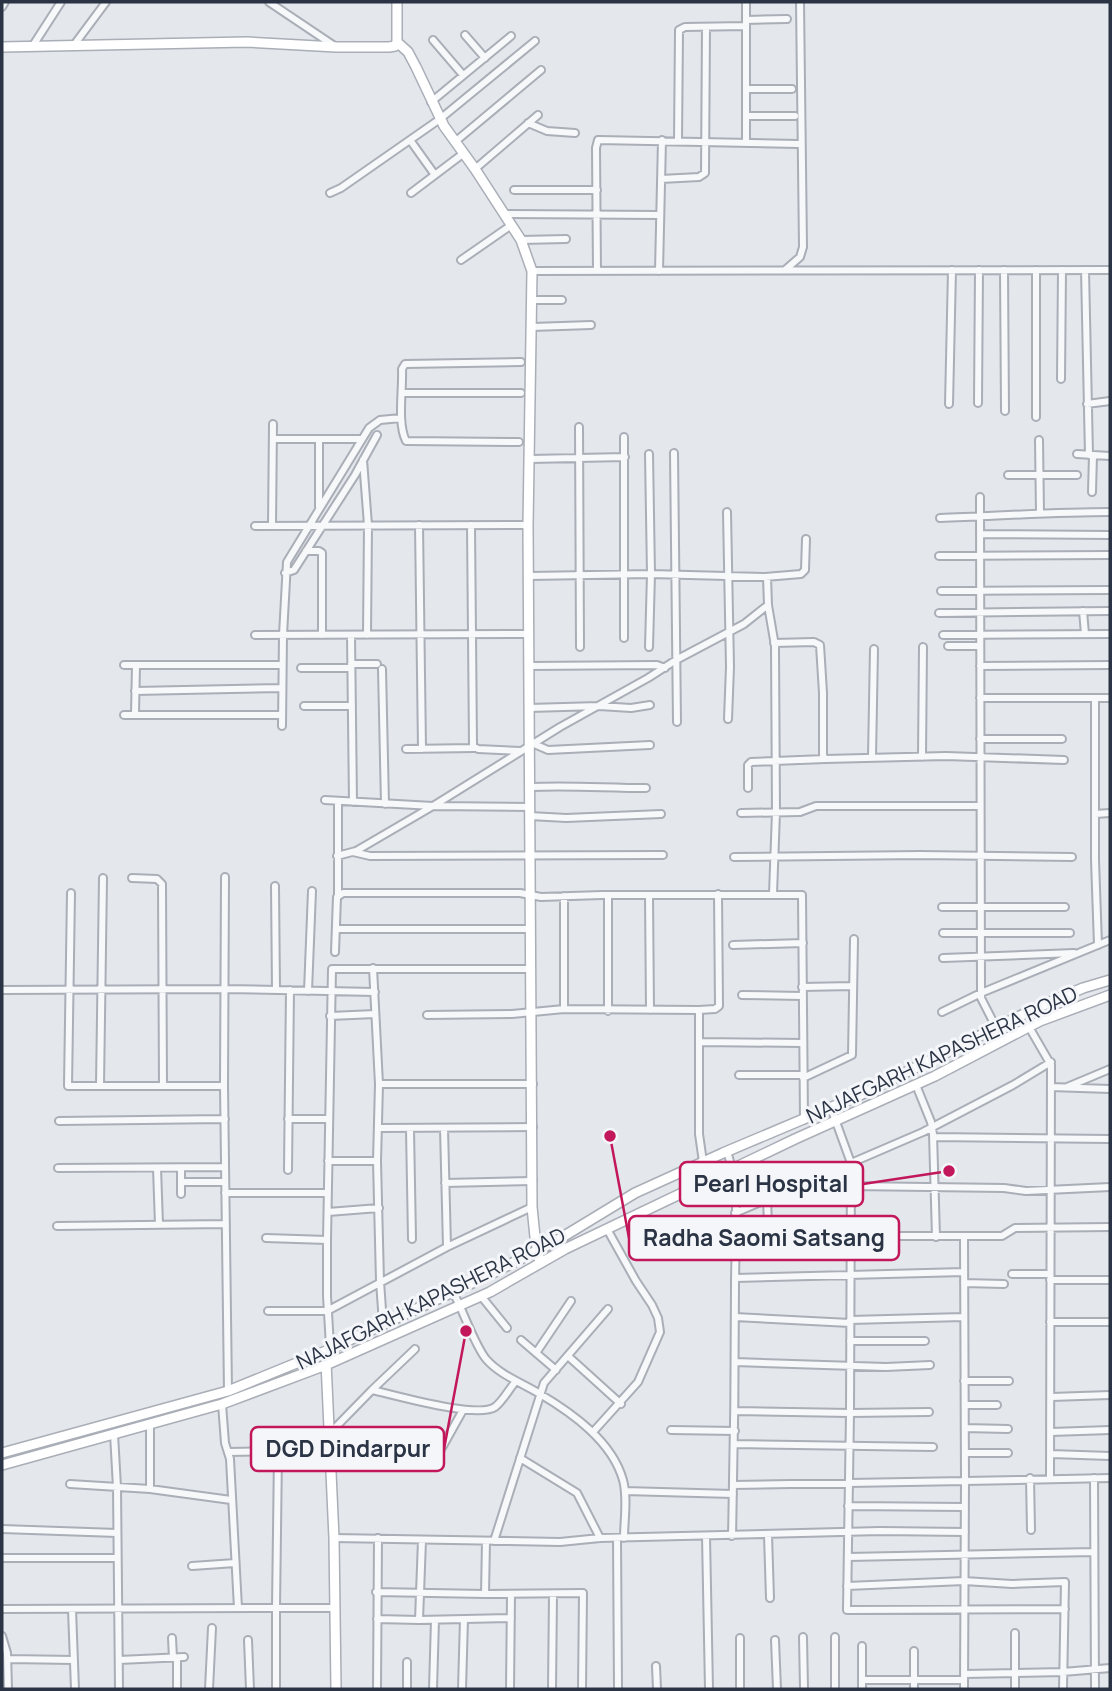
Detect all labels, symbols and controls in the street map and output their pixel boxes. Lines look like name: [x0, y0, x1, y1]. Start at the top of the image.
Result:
street label: NAJAFGARH KAPASHERA ROAD: [801, 979, 1082, 1129]
callout: Pearl Hospital: [680, 1162, 863, 1206]
text: Pearl Hospital: [694, 1167, 848, 1199]
callout: Radha Saomi Satsang: [629, 1216, 899, 1260]
street label: NAJAFGARH KAPASHERA ROAD: [291, 1221, 570, 1376]
text: Radha Saomi Satsang: [643, 1221, 885, 1253]
callout: DGD Dindarpur: [251, 1427, 444, 1471]
text: DGD Dindarpur: [266, 1432, 430, 1464]

